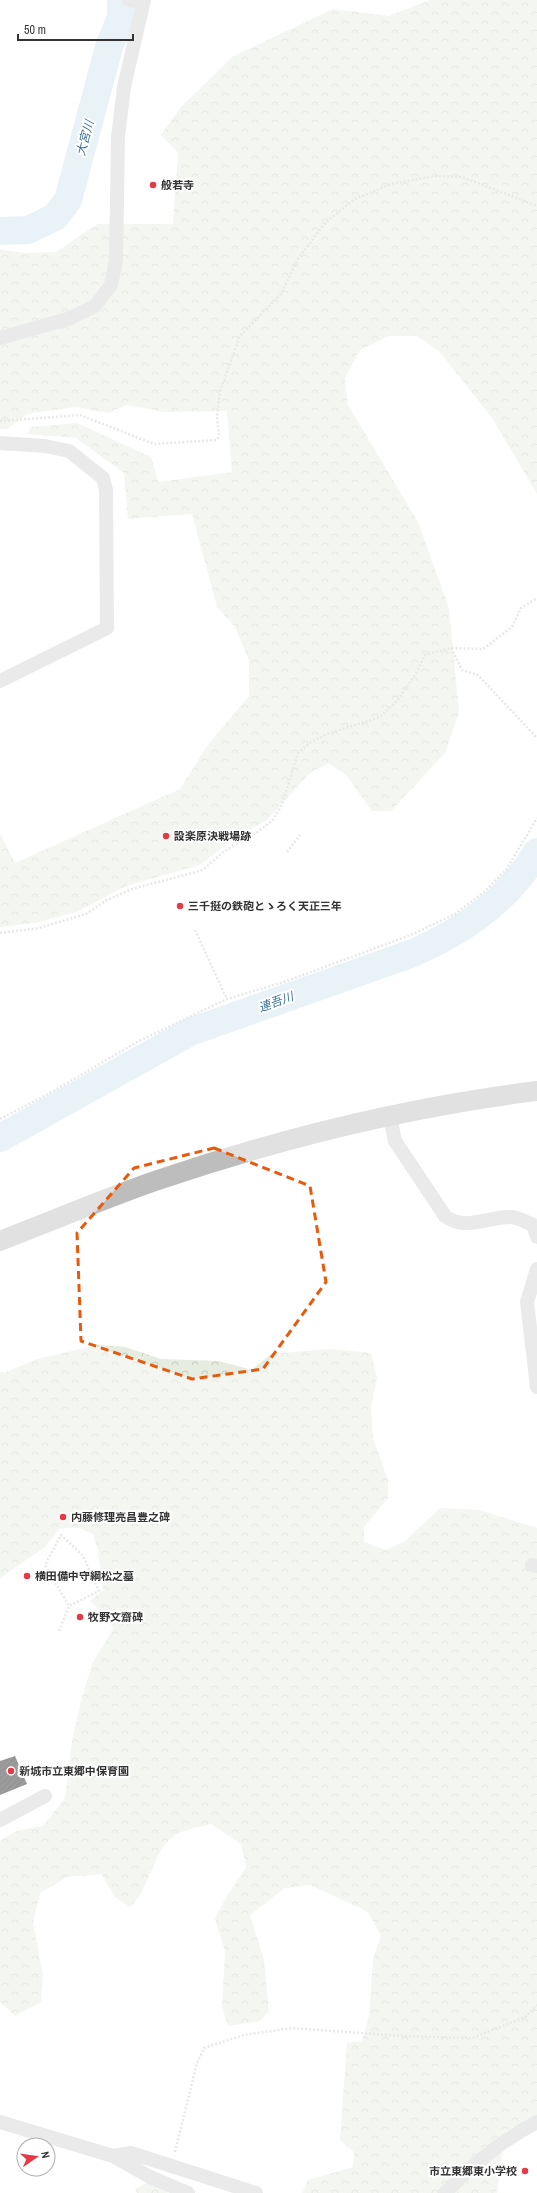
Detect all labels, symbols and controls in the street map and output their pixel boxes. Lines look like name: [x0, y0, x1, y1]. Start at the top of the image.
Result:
scale bar: [18, 16, 133, 42]
text: 50 m: [24, 22, 46, 38]
water label: 大宮川: [73, 117, 98, 157]
place label: 般若寺: [161, 178, 194, 192]
marker: 般若寺: [148, 180, 158, 190]
place label: 設楽原決戦場跡: [174, 829, 251, 843]
marker: 設楽原決戦場跡: [161, 831, 171, 841]
place label: 三千挺の鉄砲とゝろく天正三年: [188, 899, 342, 913]
marker: 三千挺の鉄砲とゝろく天正三年: [175, 901, 185, 911]
water label: 連吾川: [256, 988, 298, 1016]
place label: 内藤修理亮昌豊之碑: [71, 1510, 170, 1524]
marker: 内藤修理亮昌豊之碑: [58, 1512, 68, 1522]
place label: 横田備中守綱松之墓: [35, 1569, 134, 1583]
marker: 横田備中守綱松之墓: [22, 1571, 32, 1581]
place label: 牧野文齋碑: [87, 1610, 143, 1624]
marker: 牧野文齋碑: [75, 1612, 85, 1622]
place label: 新城市立東郷中保育園: [19, 1764, 129, 1778]
marker: 新城市立東郷中保育園: [6, 1766, 16, 1776]
north arrow: [16, 2137, 56, 2177]
text: N: [38, 2150, 53, 2159]
place label: 市立東郷東小学校: [429, 2164, 517, 2178]
marker: 市立東郷東小学校: [520, 2166, 530, 2176]

